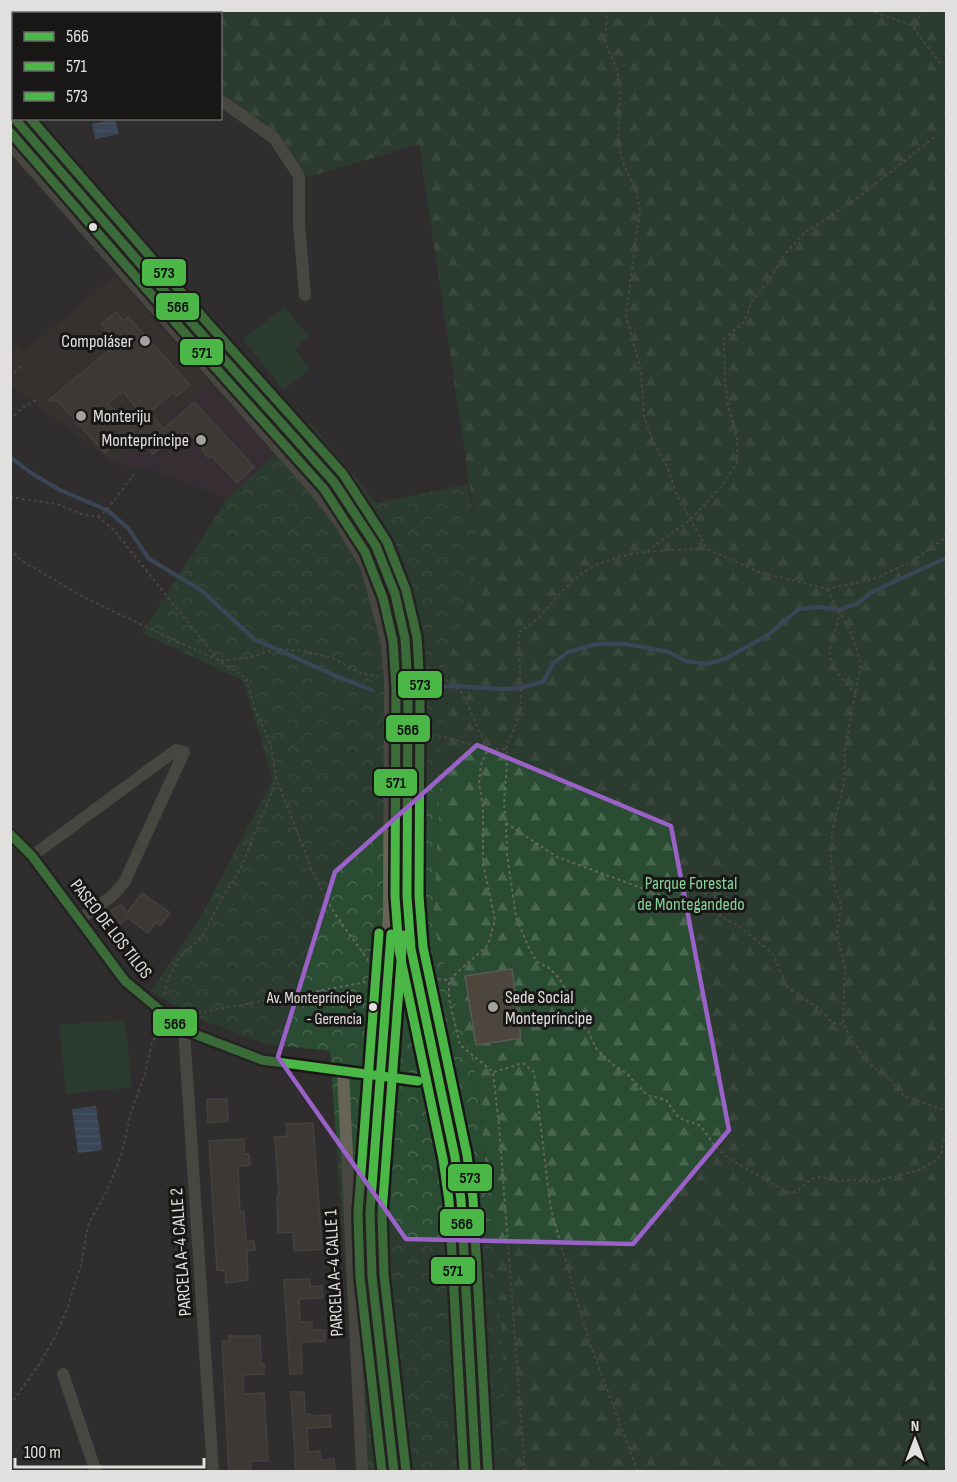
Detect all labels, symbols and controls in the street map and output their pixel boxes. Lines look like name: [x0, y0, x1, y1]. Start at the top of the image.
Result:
legend: [12, 12, 222, 120]
text: 566: [66, 26, 89, 47]
text: 571: [66, 56, 87, 77]
text: 573: [66, 86, 88, 107]
unlabelled marker: [87, 221, 99, 233]
line badge: 573: [141, 258, 187, 287]
text: 573: [153, 264, 175, 283]
line badge: 566: [155, 292, 200, 321]
text: 566: [167, 298, 189, 317]
place label: Compoláser: [61, 331, 133, 352]
marker: Compoláser: [138, 334, 152, 348]
line badge: 571: [179, 338, 224, 366]
text: 571: [192, 344, 213, 363]
place label: Monteriju: [93, 406, 151, 427]
marker: Monteriju: [74, 409, 88, 423]
place label: Montepríncipe: [102, 430, 189, 451]
marker: Montepríncipe: [194, 433, 208, 447]
line badge: 573: [397, 670, 443, 699]
text: 573: [409, 676, 431, 695]
line badge: 566: [385, 714, 431, 743]
text: 566: [397, 721, 419, 740]
line badge: 571: [373, 768, 418, 797]
text: 571: [386, 774, 407, 793]
park label: Parque Forestal de Montegandedo: [637, 873, 745, 915]
street label: PASEO DE LOS TILOS: [66, 875, 156, 983]
place label: Sede Social Montepríncipe: [505, 987, 592, 1029]
place label: Av. Montepríncipe - Gerencia: [266, 989, 362, 1029]
marker: Sede Social Montepríncipe: [486, 1000, 500, 1014]
marker: Av. Montepríncipe - Gerencia: [367, 1001, 379, 1013]
line badge: 566: [152, 1008, 198, 1037]
text: 566: [164, 1015, 186, 1034]
line badge: 573: [447, 1163, 493, 1192]
text: 573: [459, 1169, 481, 1188]
street label: PARCELA A-4 CALLE 2: [166, 1187, 196, 1317]
street label: PARCELA A-4 CALLE 1: [320, 1208, 348, 1337]
line badge: 566: [439, 1208, 485, 1237]
text: 566: [451, 1215, 473, 1234]
line badge: 571: [430, 1256, 476, 1285]
text: 571: [443, 1262, 464, 1281]
north arrow: [885, 1410, 945, 1470]
text: N: [911, 1417, 919, 1436]
scale bar: [15, 1431, 204, 1469]
text: 100 m: [24, 1442, 61, 1463]

